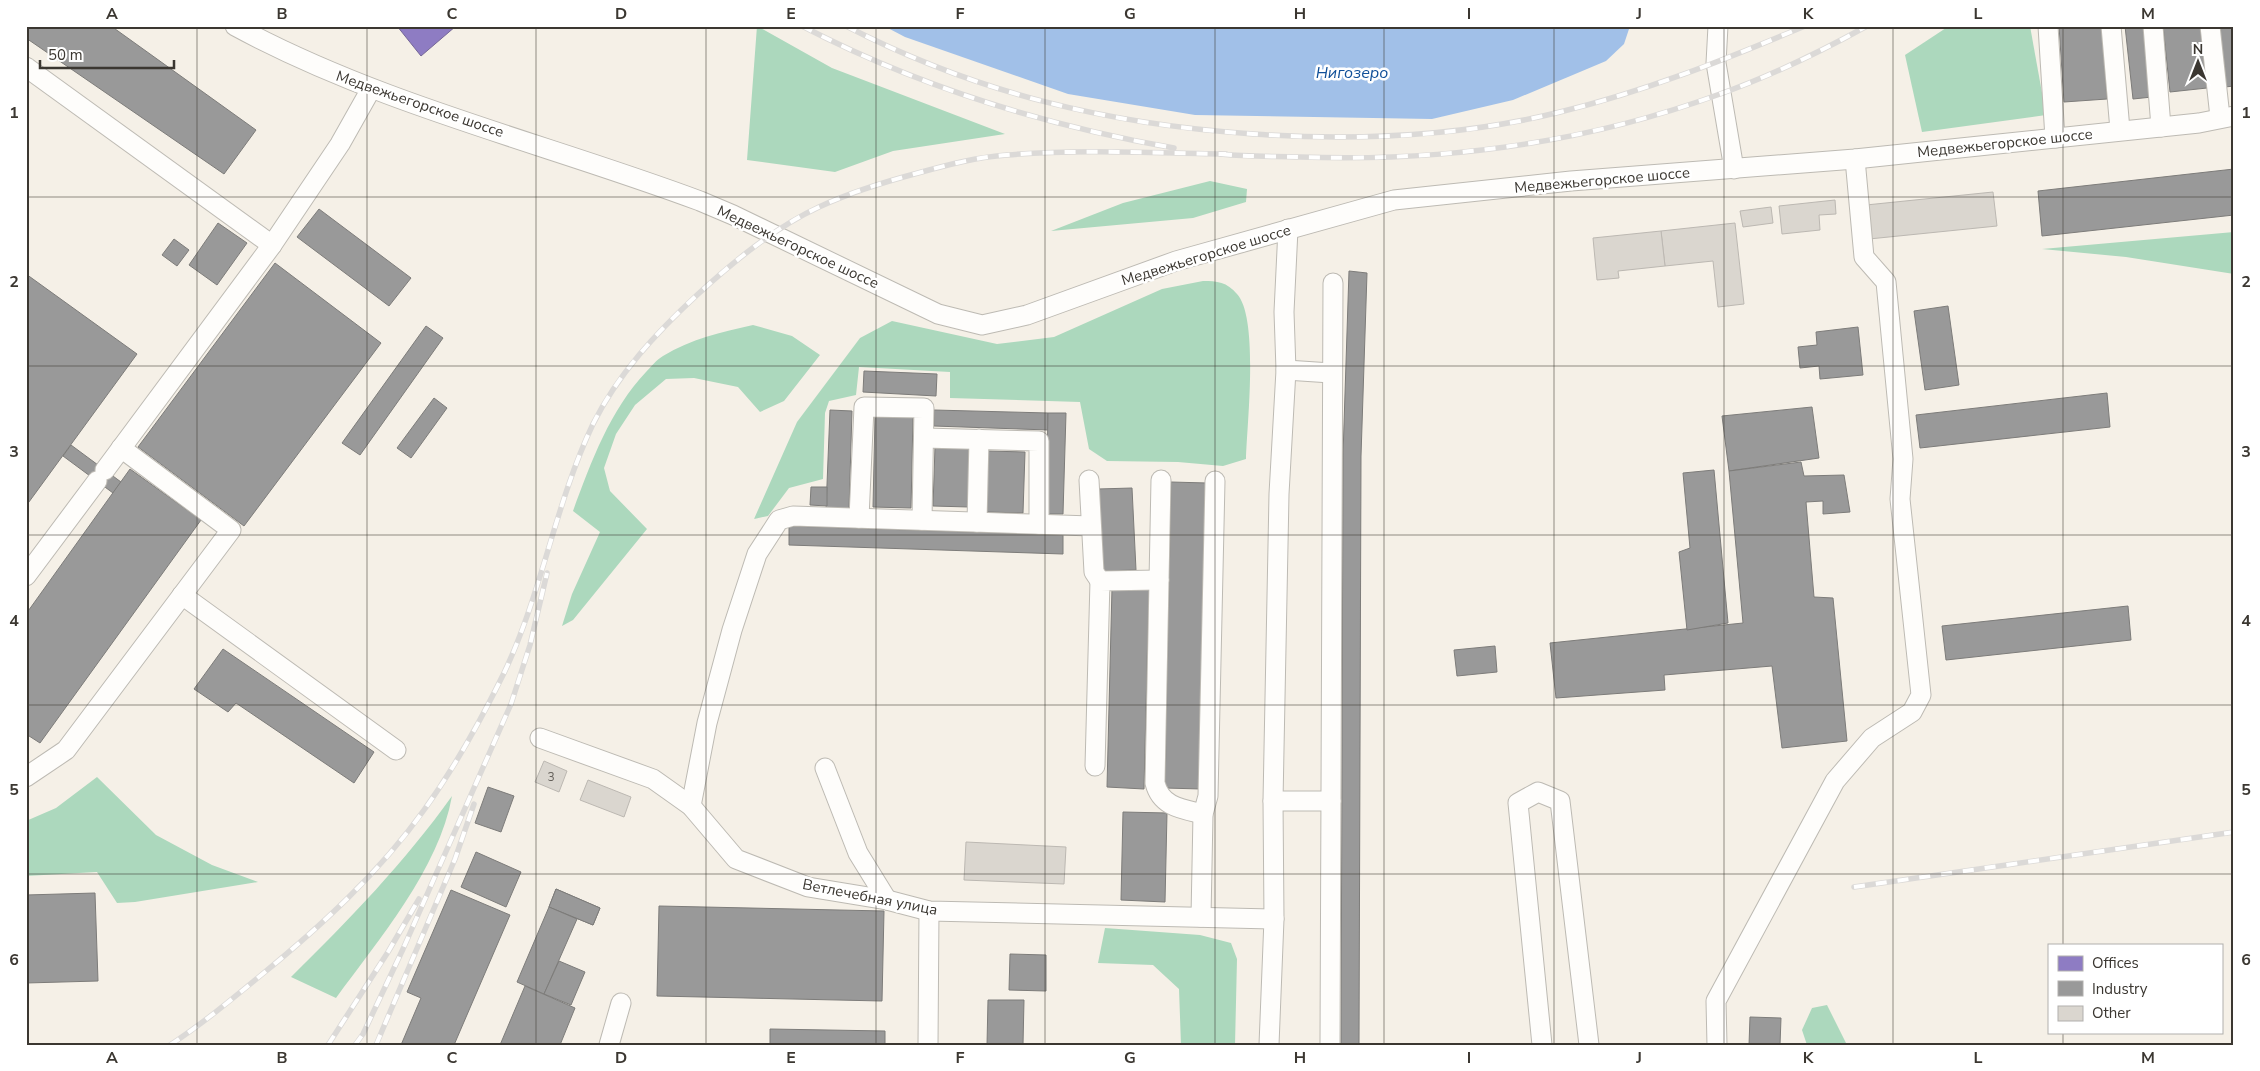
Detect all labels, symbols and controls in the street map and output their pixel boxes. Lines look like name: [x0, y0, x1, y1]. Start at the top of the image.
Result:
text: A: [106, 3, 118, 25]
text: B: [276, 3, 288, 25]
text: C: [447, 3, 458, 25]
text: D: [615, 3, 627, 25]
text: E: [786, 3, 796, 25]
text: F: [956, 3, 965, 25]
text: G: [1124, 3, 1136, 25]
text: H: [1294, 3, 1306, 25]
text: I: [1467, 3, 1471, 25]
text: J: [1635, 3, 1642, 25]
text: K: [1803, 3, 1815, 25]
text: L: [1974, 3, 1983, 25]
text: M: [2141, 3, 2155, 25]
scale bar: [40, 38, 174, 70]
north arrow: [2172, 38, 2222, 88]
text: N: [2193, 40, 2203, 59]
text: 50 m: [48, 45, 83, 65]
water label: Нигозеро: [1316, 62, 1388, 84]
street label: Медвежьегорское шоссе: [333, 66, 507, 142]
text: 1: [9, 102, 19, 124]
text: 1: [2241, 102, 2251, 124]
street label: Медвежьегорское шоссе: [1916, 124, 2094, 162]
street label: Медвежьегорское шоссе: [1513, 162, 1691, 198]
street label: Медвежьегорское шоссе: [714, 201, 882, 293]
street label: Медвежьегорское шоссе: [1119, 220, 1293, 290]
text: 2: [9, 271, 19, 293]
text: 2: [2241, 271, 2251, 293]
text: 3: [9, 441, 19, 463]
text: 3: [2241, 441, 2251, 463]
text: 4: [9, 610, 19, 632]
text: 4: [2241, 610, 2251, 632]
house number: 3: [547, 769, 555, 785]
text: 5: [9, 779, 19, 801]
text: 5: [2241, 779, 2251, 801]
street label: Ветлечебная улица: [801, 874, 939, 920]
legend: [2048, 944, 2222, 1034]
text: 6: [9, 949, 19, 971]
text: 6: [2241, 949, 2251, 971]
text: Offices: [2092, 953, 2139, 973]
text: Industry: [2092, 979, 2148, 999]
text: Other: [2092, 1003, 2131, 1023]
text: A: [106, 1047, 118, 1069]
text: B: [276, 1047, 288, 1069]
text: C: [447, 1047, 458, 1069]
text: D: [615, 1047, 627, 1069]
text: E: [786, 1047, 796, 1069]
text: F: [956, 1047, 965, 1069]
text: G: [1124, 1047, 1136, 1069]
text: H: [1294, 1047, 1306, 1069]
text: I: [1467, 1047, 1471, 1069]
text: J: [1635, 1047, 1642, 1069]
text: K: [1803, 1047, 1815, 1069]
text: L: [1974, 1047, 1983, 1069]
text: M: [2141, 1047, 2155, 1069]

